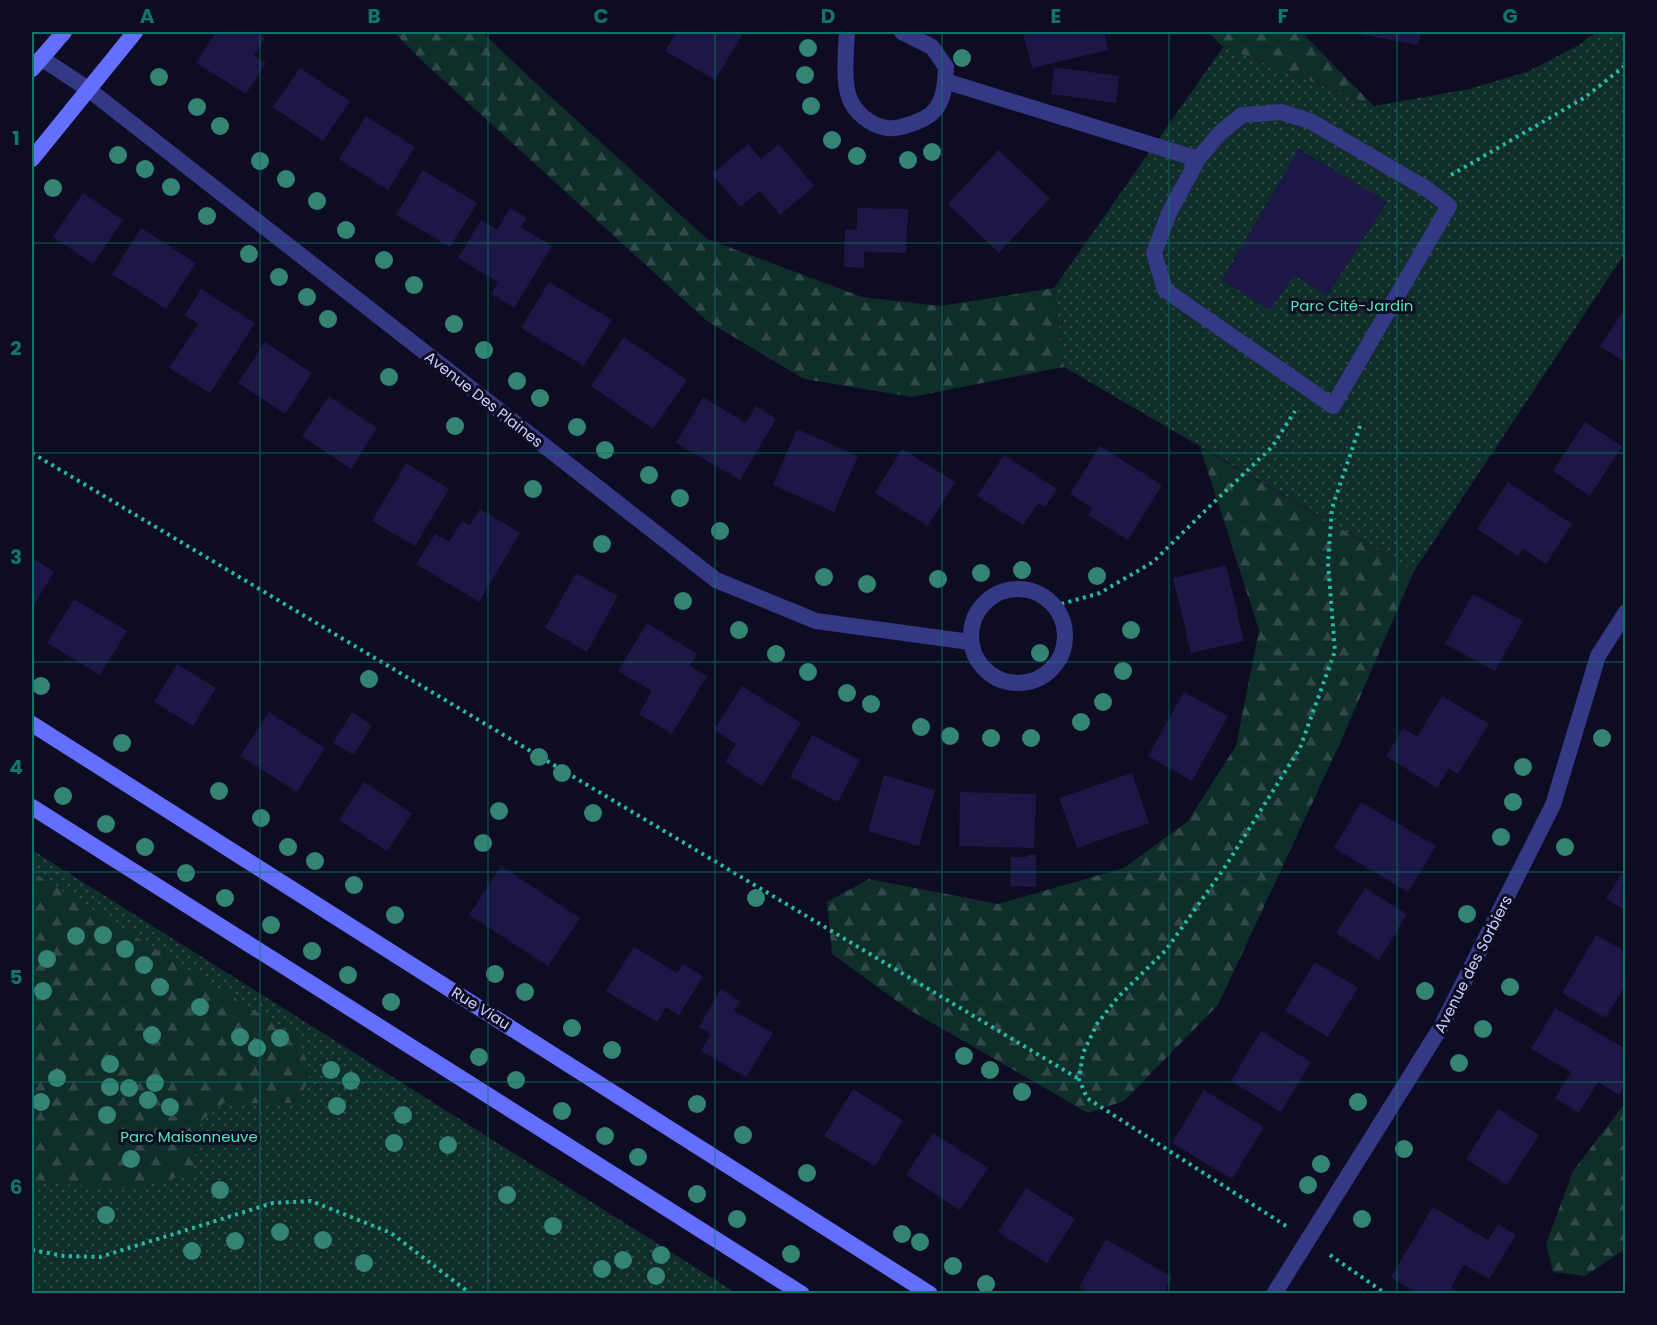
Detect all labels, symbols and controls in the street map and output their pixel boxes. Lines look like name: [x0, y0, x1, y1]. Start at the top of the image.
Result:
text: A: [140, 2, 155, 30]
text: B: [367, 2, 381, 30]
text: C: [593, 2, 609, 30]
text: D: [821, 2, 835, 30]
text: E: [1051, 2, 1061, 30]
text: F: [1278, 2, 1289, 30]
text: G: [1502, 2, 1518, 30]
text: 1: [12, 124, 20, 152]
park label: Parc Cité-Jardin: [1291, 295, 1413, 316]
text: 2: [10, 334, 22, 362]
street label: Avenue Des Plaines: [420, 346, 548, 452]
text: 3: [10, 543, 22, 571]
text: 4: [9, 753, 23, 781]
street label: Avenue des Sorbiers: [1429, 891, 1517, 1037]
text: 5: [10, 963, 23, 991]
street label: Rue Viau: [448, 982, 514, 1034]
park label: Parc Maisonneuve: [120, 1126, 258, 1147]
text: 6: [10, 1173, 22, 1201]

